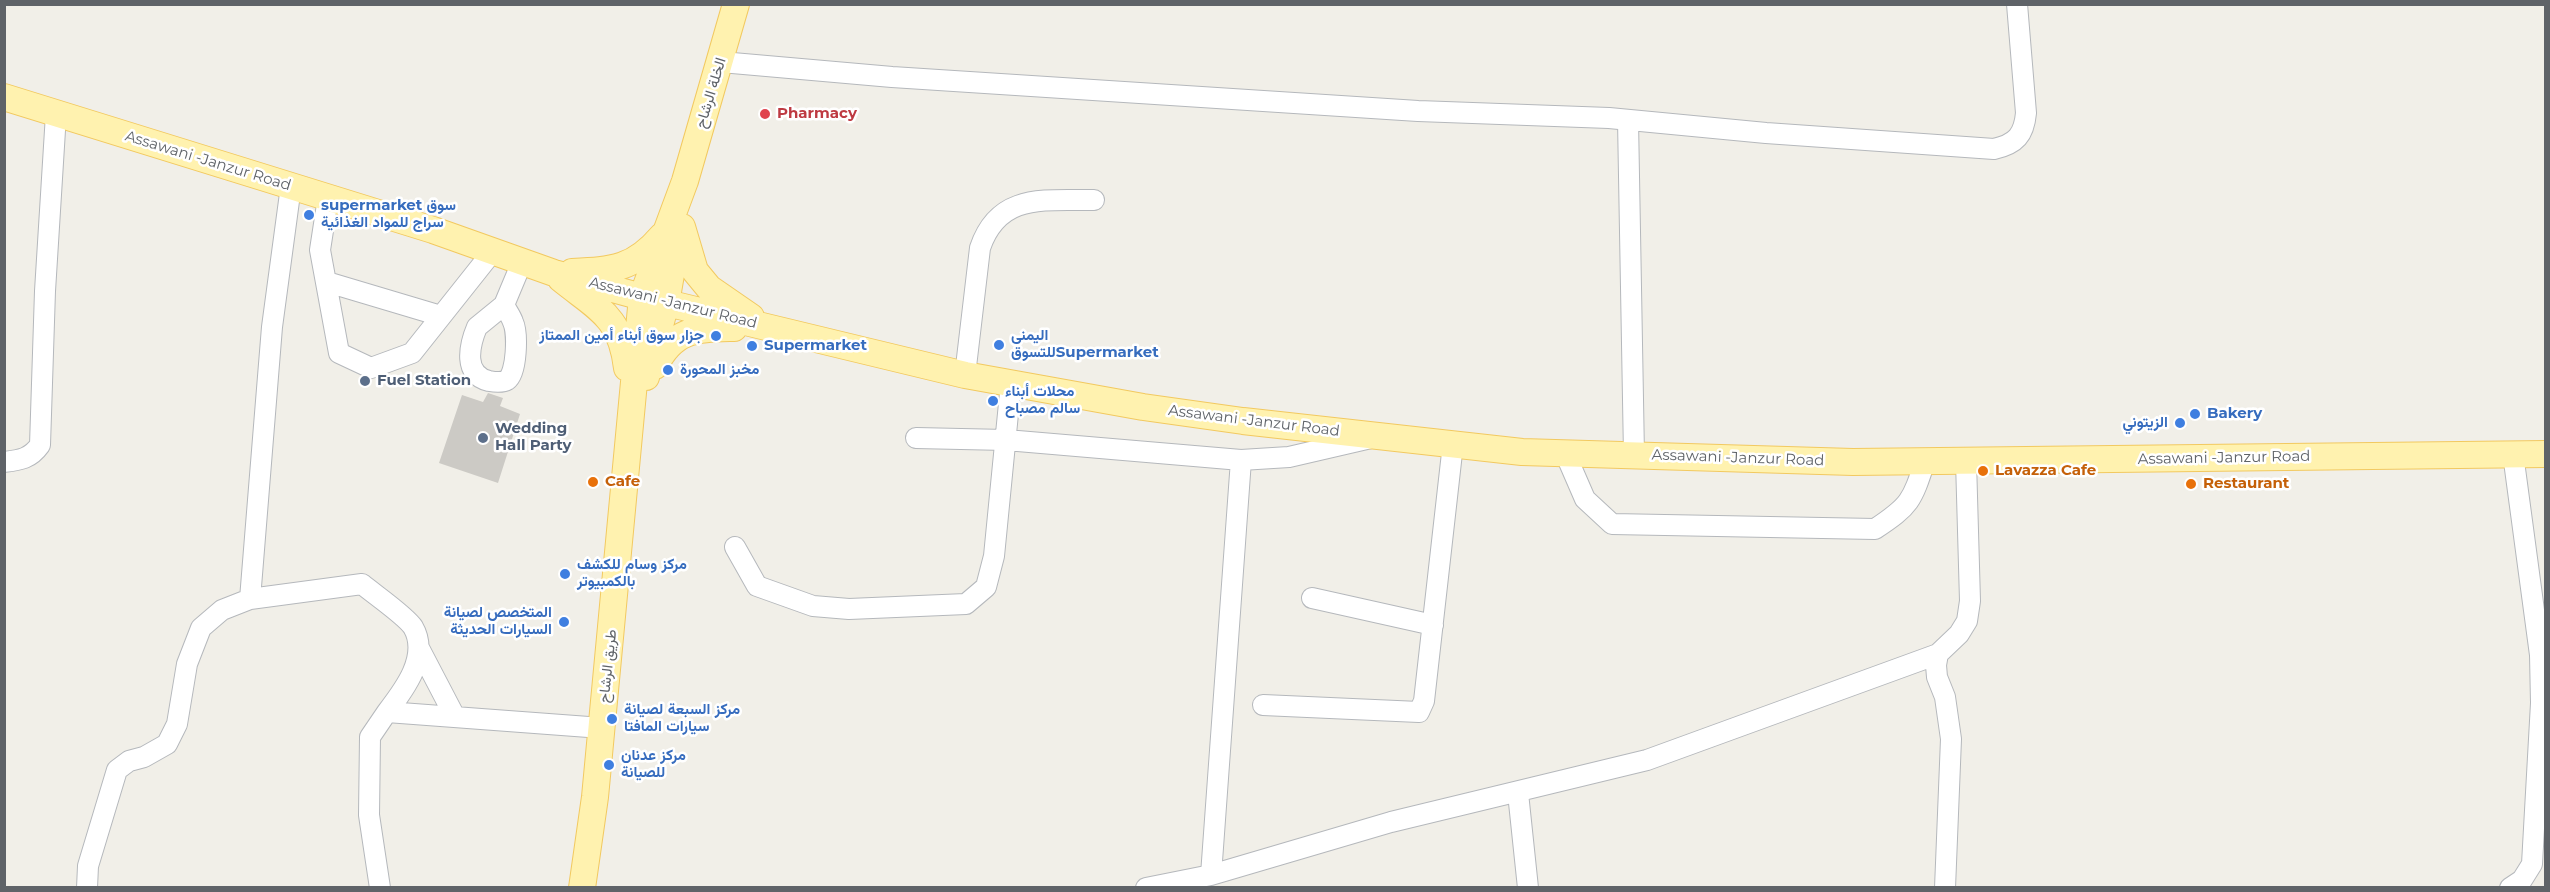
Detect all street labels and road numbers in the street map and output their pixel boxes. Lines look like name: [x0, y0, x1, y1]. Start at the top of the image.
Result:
street label: الخلة الرشاح: [692, 56, 730, 130]
street label: Assawani -Janzur Road: [123, 127, 293, 195]
street label: Assawani -Janzur Road: [587, 273, 759, 333]
street label: Assawani -Janzur Road: [1167, 402, 1341, 440]
street label: Assawani -Janzur Road: [1651, 446, 1825, 470]
street label: Assawani -Janzur Road: [2138, 447, 2310, 469]
street label: طريق الرشاح: [595, 628, 621, 704]

